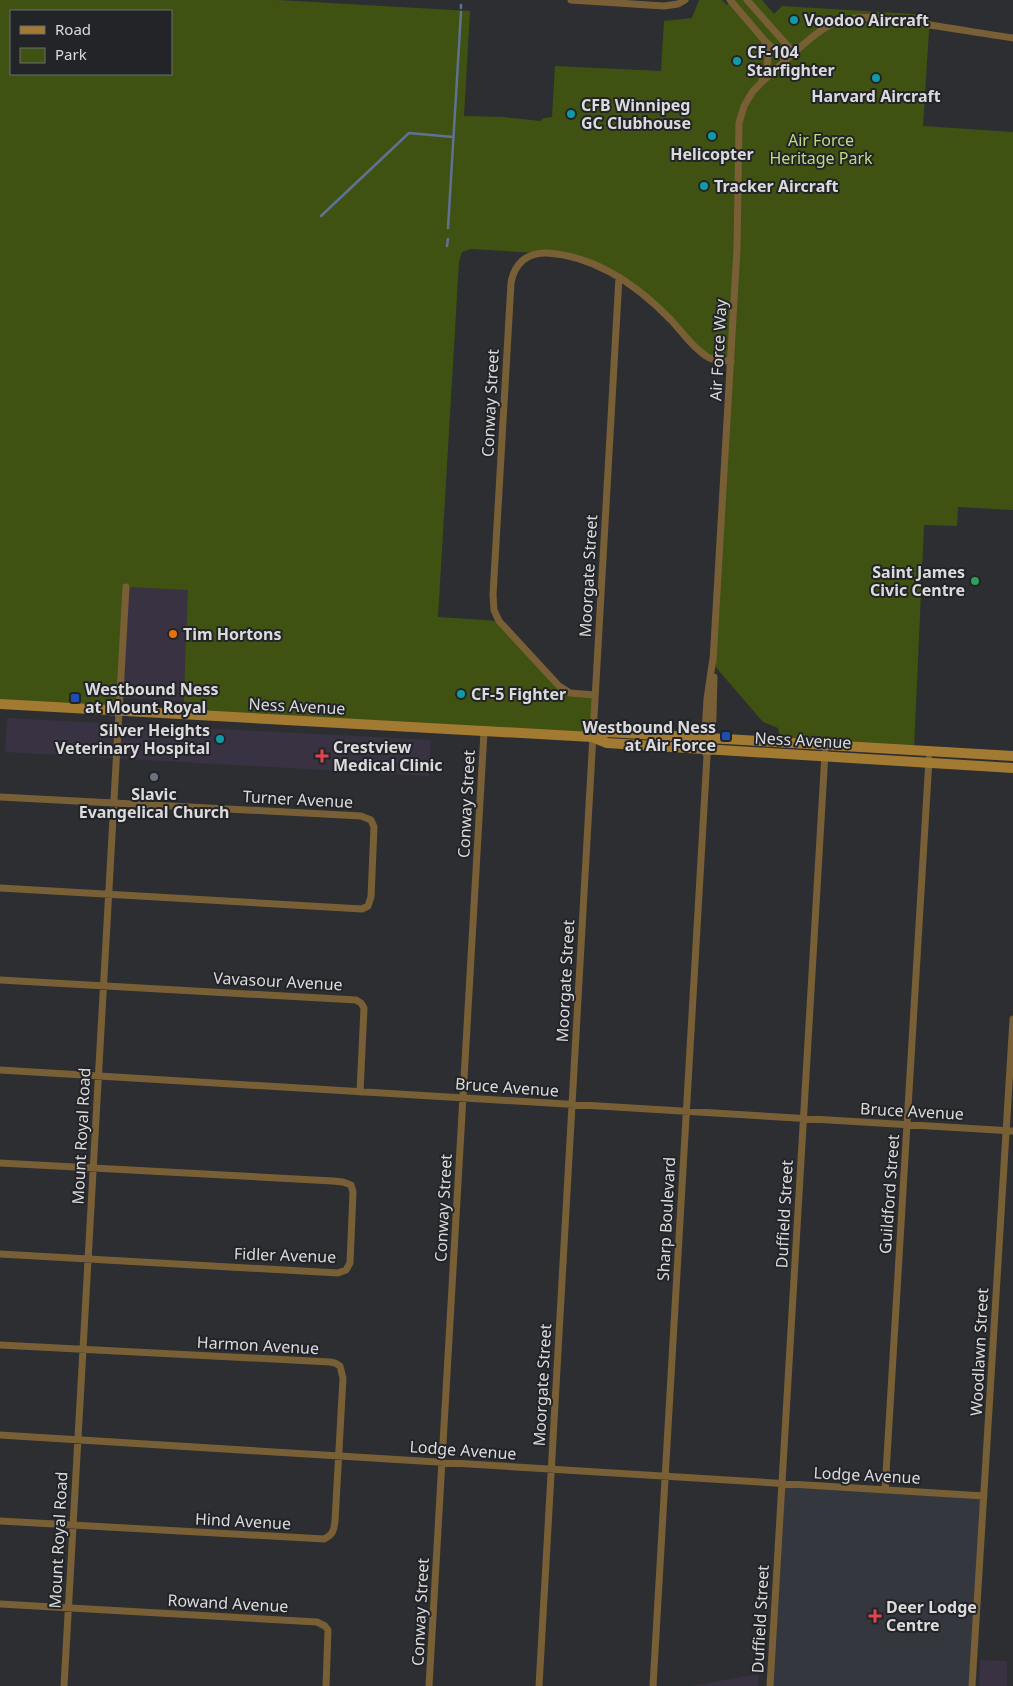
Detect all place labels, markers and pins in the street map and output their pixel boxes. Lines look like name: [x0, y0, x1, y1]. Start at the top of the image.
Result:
place label: Voodoo Aircraft: [804, 9, 929, 31]
marker: Voodoo Aircraft: [788, 14, 800, 26]
place label: CF-104 Starfighter: [747, 41, 835, 81]
marker: CF-104 Starfighter: [731, 55, 743, 67]
marker: Harvard Aircraft: [870, 72, 882, 84]
place label: Harvard Aircraft: [811, 85, 941, 107]
place label: CFB Winnipeg GC Clubhouse: [581, 94, 691, 134]
marker: CFB Winnipeg GC Clubhouse: [565, 108, 577, 120]
marker: Helicopter: [706, 130, 718, 142]
place label: Helicopter: [670, 143, 754, 165]
place label: Tracker Aircraft: [714, 175, 838, 197]
marker: Tracker Aircraft: [698, 180, 710, 192]
place label: Saint James Civic Centre: [870, 561, 965, 601]
marker: Saint James Civic Centre: [969, 575, 981, 587]
place label: Tim Hortons: [183, 623, 282, 645]
marker: Tim Hortons: [167, 628, 179, 640]
place label: Westbound Ness at Mount Royal: [85, 678, 219, 718]
place label: CF-5 Fighter: [471, 683, 566, 705]
marker: CF-5 Fighter: [455, 688, 467, 700]
marker: Westbound Ness at Mount Royal: [69, 692, 81, 704]
place label: Westbound Ness at Air Force: [583, 716, 716, 756]
place label: Silver Heights Veterinary Hospital: [55, 719, 210, 759]
marker: Westbound Ness at Air Force: [720, 730, 732, 742]
marker: Silver Heights Veterinary Hospital: [214, 733, 226, 745]
place label: Crestview Medical Clinic: [333, 736, 443, 776]
marker: Crestview Medical Clinic: [315, 749, 329, 763]
marker: Slavic Evangelical Church: [148, 771, 160, 783]
place label: Slavic Evangelical Church: [79, 783, 229, 823]
place label: Deer Lodge Centre: [886, 1596, 977, 1636]
marker: Deer Lodge Centre: [868, 1609, 882, 1623]

